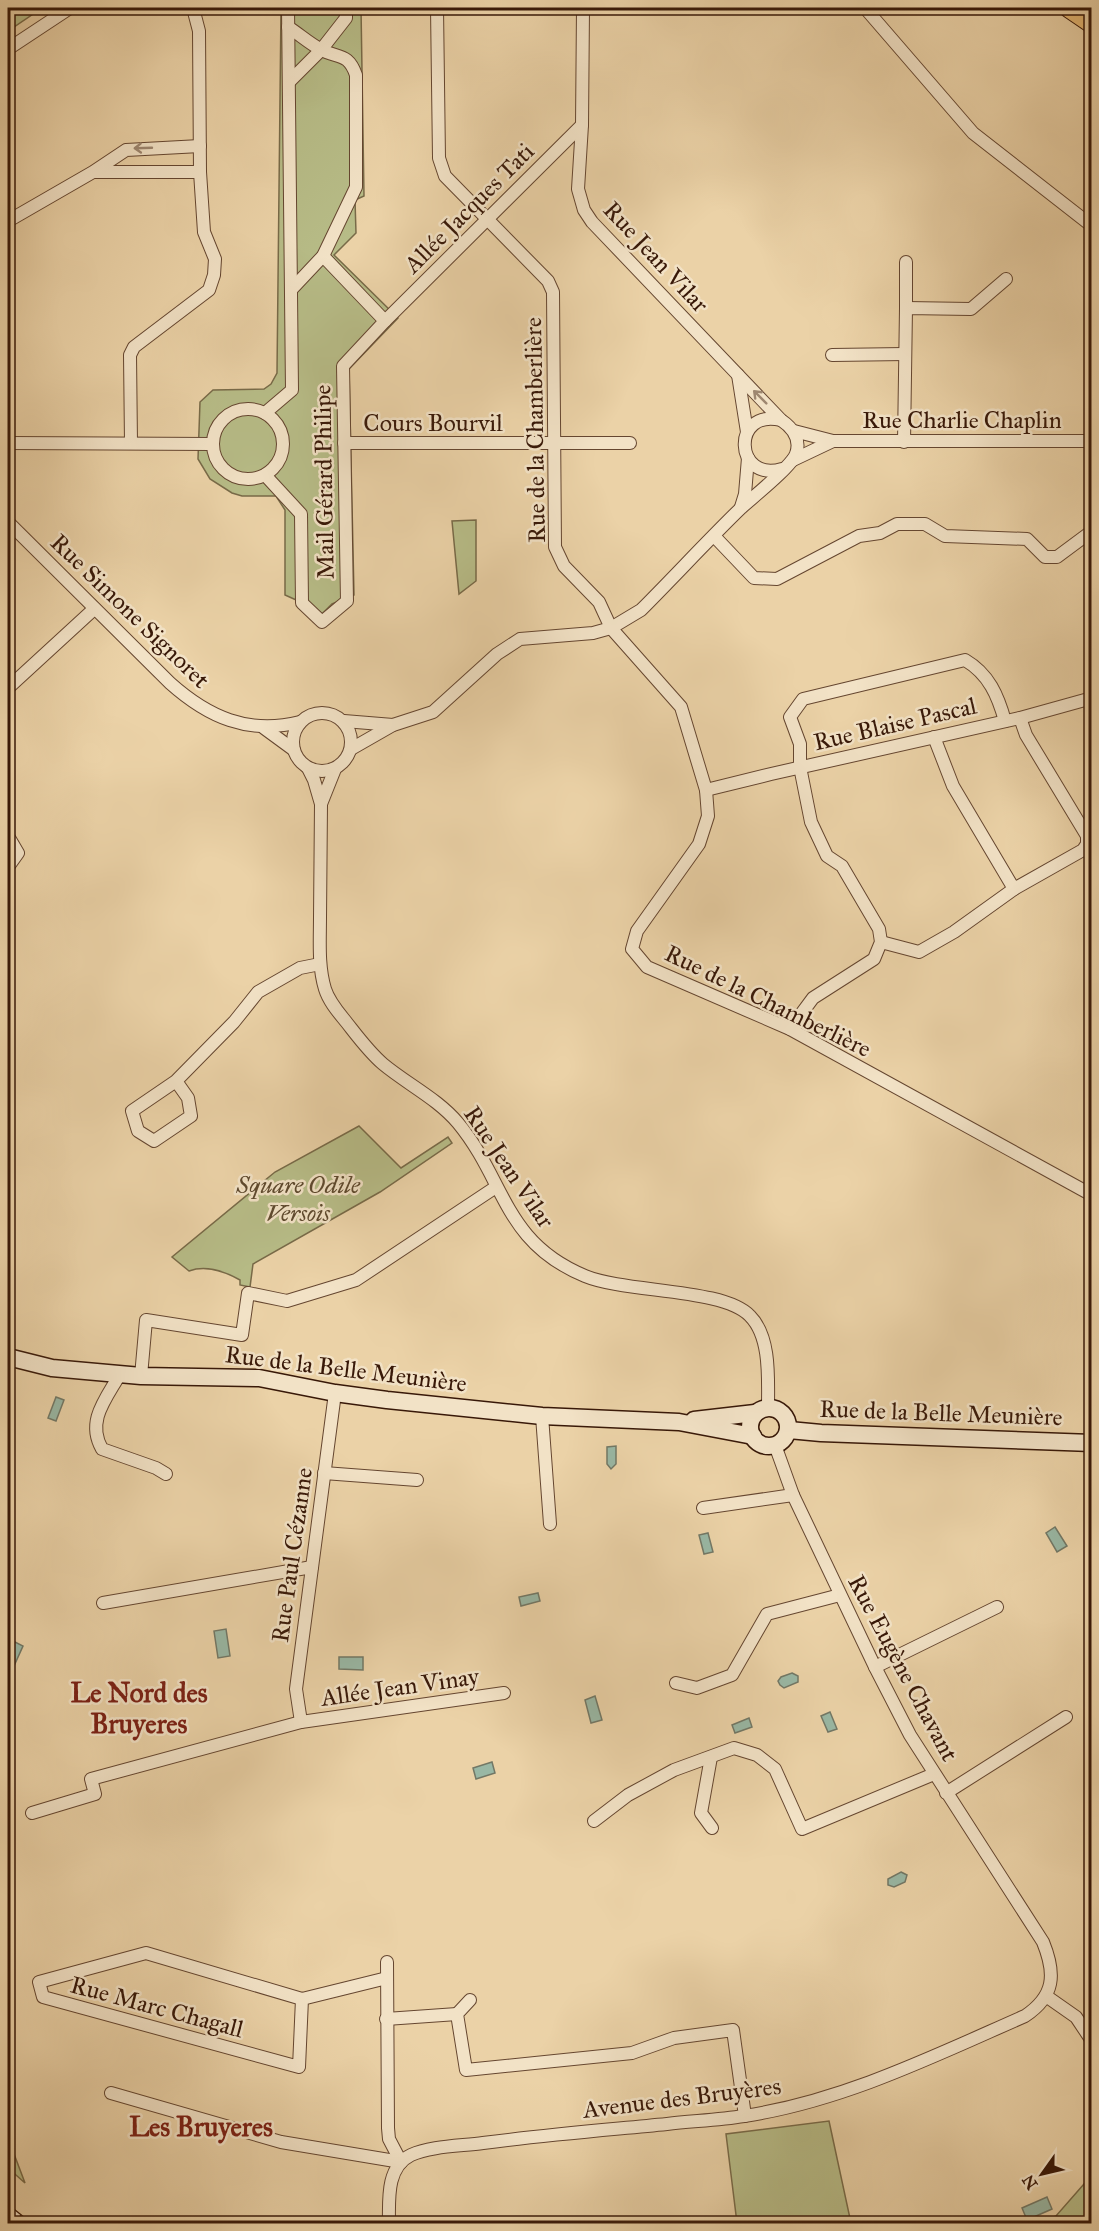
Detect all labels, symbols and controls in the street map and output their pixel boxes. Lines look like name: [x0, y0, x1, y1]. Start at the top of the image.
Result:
street label: Allée Jacques Tati: [397, 136, 541, 280]
one-way arrow: [134, 142, 153, 154]
street label: Rue Jean Vilar: [597, 195, 715, 319]
street label: Rue de la Chamberlière: [518, 317, 552, 543]
street label: Mail Gérard Philipe: [307, 384, 341, 580]
one-way arrow: [753, 390, 768, 404]
street label: Rue Charlie Chaplin: [862, 405, 1062, 435]
street label: Cours Bourvil: [363, 408, 503, 438]
street label: Rue Simone Signoret: [44, 527, 216, 695]
street label: Rue Blaise Pascal: [810, 691, 980, 757]
street label: Rue de la Chamberlière: [660, 938, 876, 1064]
street label: Rue Jean Vilar: [457, 1100, 561, 1234]
park label: Square Odile Versois: [235, 1170, 361, 1228]
street label: Rue de la Belle Meunière: [224, 1339, 468, 1399]
street label: Rue de la Belle Meunière: [819, 1394, 1063, 1432]
street label: Rue Paul Cézanne: [265, 1466, 319, 1644]
street label: Rue Eugène Chavant: [841, 1570, 965, 1767]
street label: Allée Jean Vinay: [318, 1661, 482, 1713]
district label: Le Nord des Bruyeres: [70, 1676, 208, 1741]
street label: Rue Marc Chagall: [67, 1969, 247, 2045]
street label: Avenue des Bruyères: [580, 2071, 783, 2125]
district label: Les Bruyeres: [129, 2110, 273, 2144]
north arrow: [1012, 2144, 1072, 2204]
text: N: [1018, 2171, 1042, 2193]

